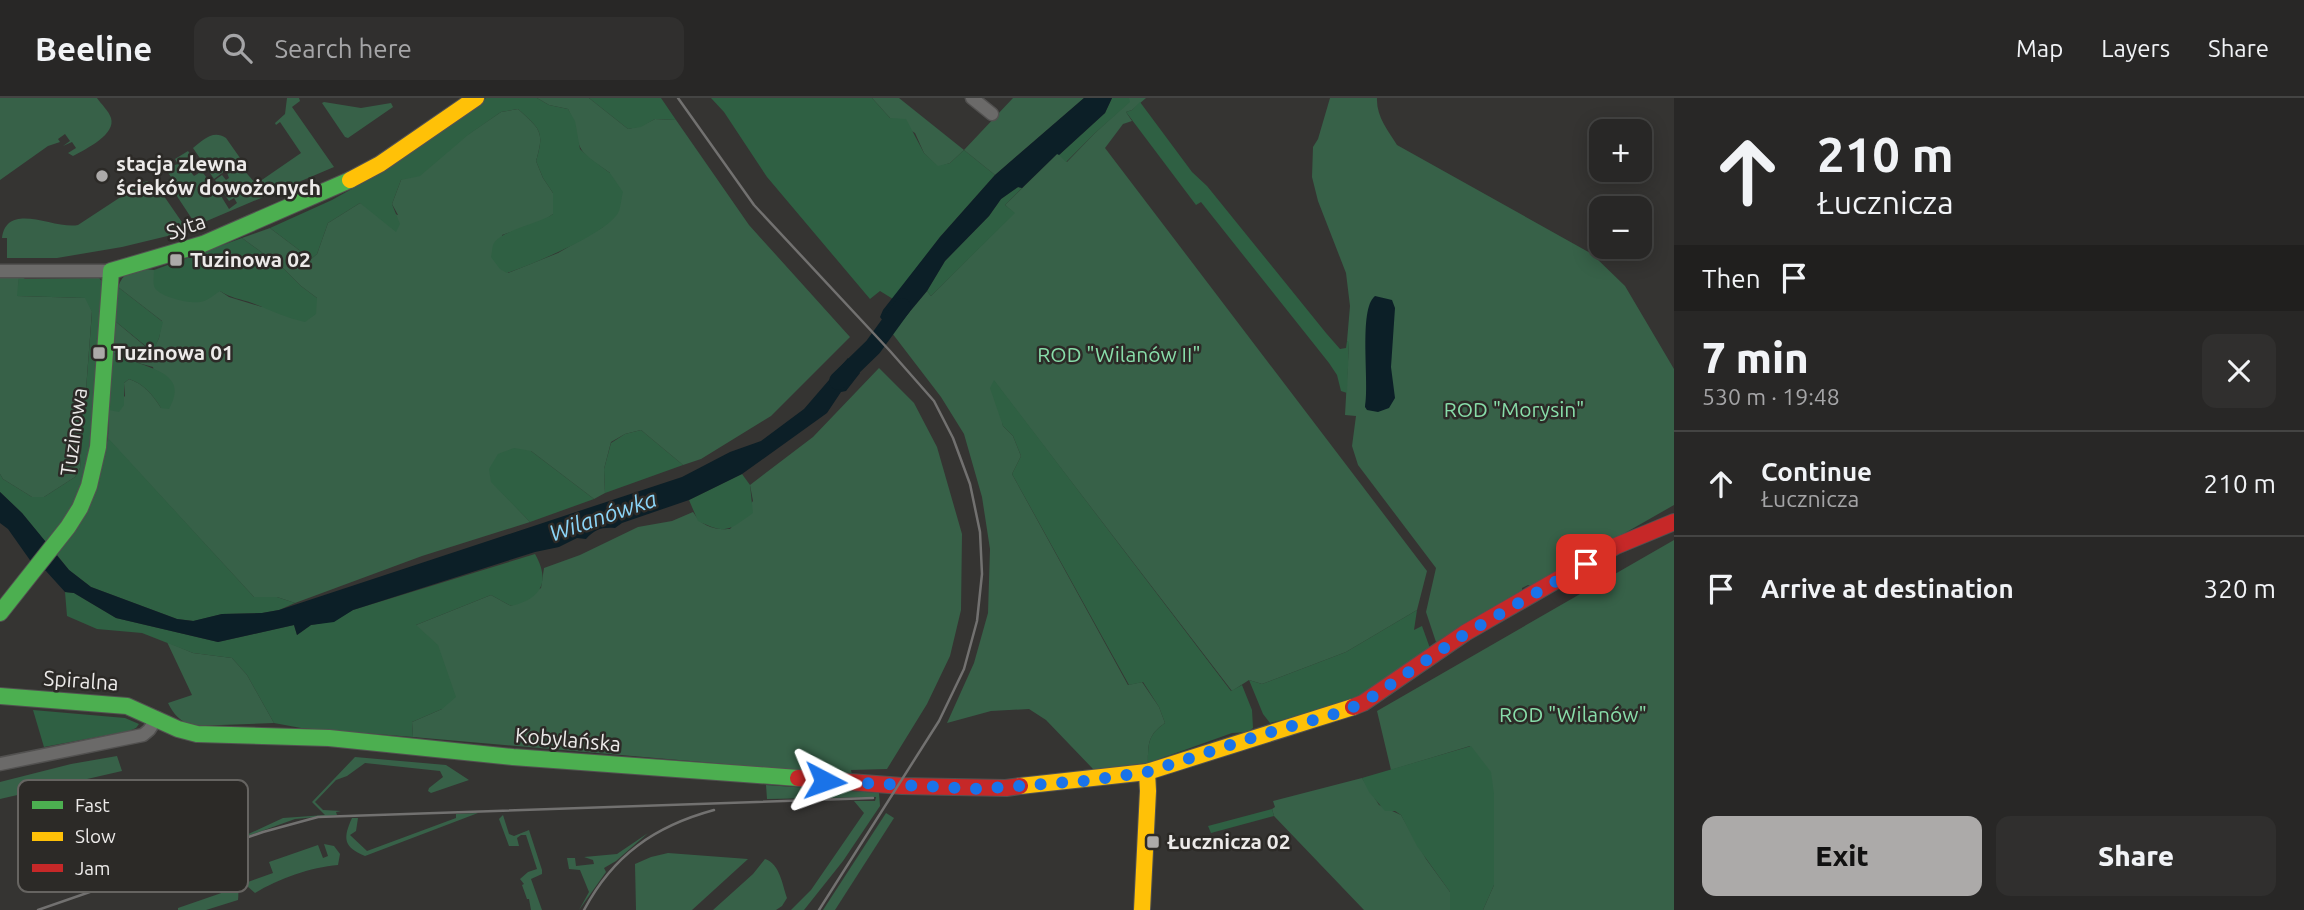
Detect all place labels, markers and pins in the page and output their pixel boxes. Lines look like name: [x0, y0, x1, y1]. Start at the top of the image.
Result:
place label: stacja zlewna ścieków dowożonych: [116, 151, 321, 199]
marker: stacja zlewna ścieków dowożonych: [94, 168, 110, 184]
place label: Tuzinowa 02: [190, 247, 311, 271]
marker: Tuzinowa 02: [168, 252, 184, 268]
place label: Tuzinowa 01: [113, 340, 234, 364]
marker: Tuzinowa 01: [91, 345, 107, 361]
pin: [1556, 534, 1616, 594]
place label: Łucznicza 02: [1167, 829, 1291, 853]
marker: Łucznicza 02: [1145, 834, 1161, 850]

